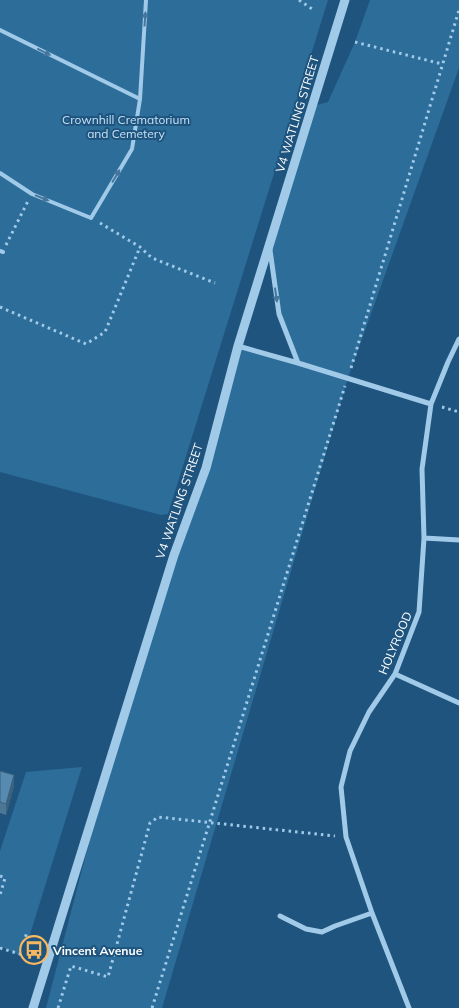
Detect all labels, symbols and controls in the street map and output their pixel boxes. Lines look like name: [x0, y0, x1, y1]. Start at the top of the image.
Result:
one-way arrow: [142, 10, 150, 26]
one-way arrow: [37, 48, 51, 56]
street label: V4 WATLING STREET: [272, 53, 322, 174]
park label: Crownhill Crematorium and Cemetery: [62, 112, 190, 141]
one-way arrow: [111, 169, 120, 182]
one-way arrow: [35, 194, 49, 202]
one-way arrow: [272, 288, 280, 304]
street label: V4 WATLING STREET: [152, 441, 206, 561]
street label: HOLYROOD: [375, 609, 415, 677]
bus stop icon: Vincent Avenue: [19, 935, 49, 965]
place label: Vincent Avenue: [52, 943, 143, 958]

